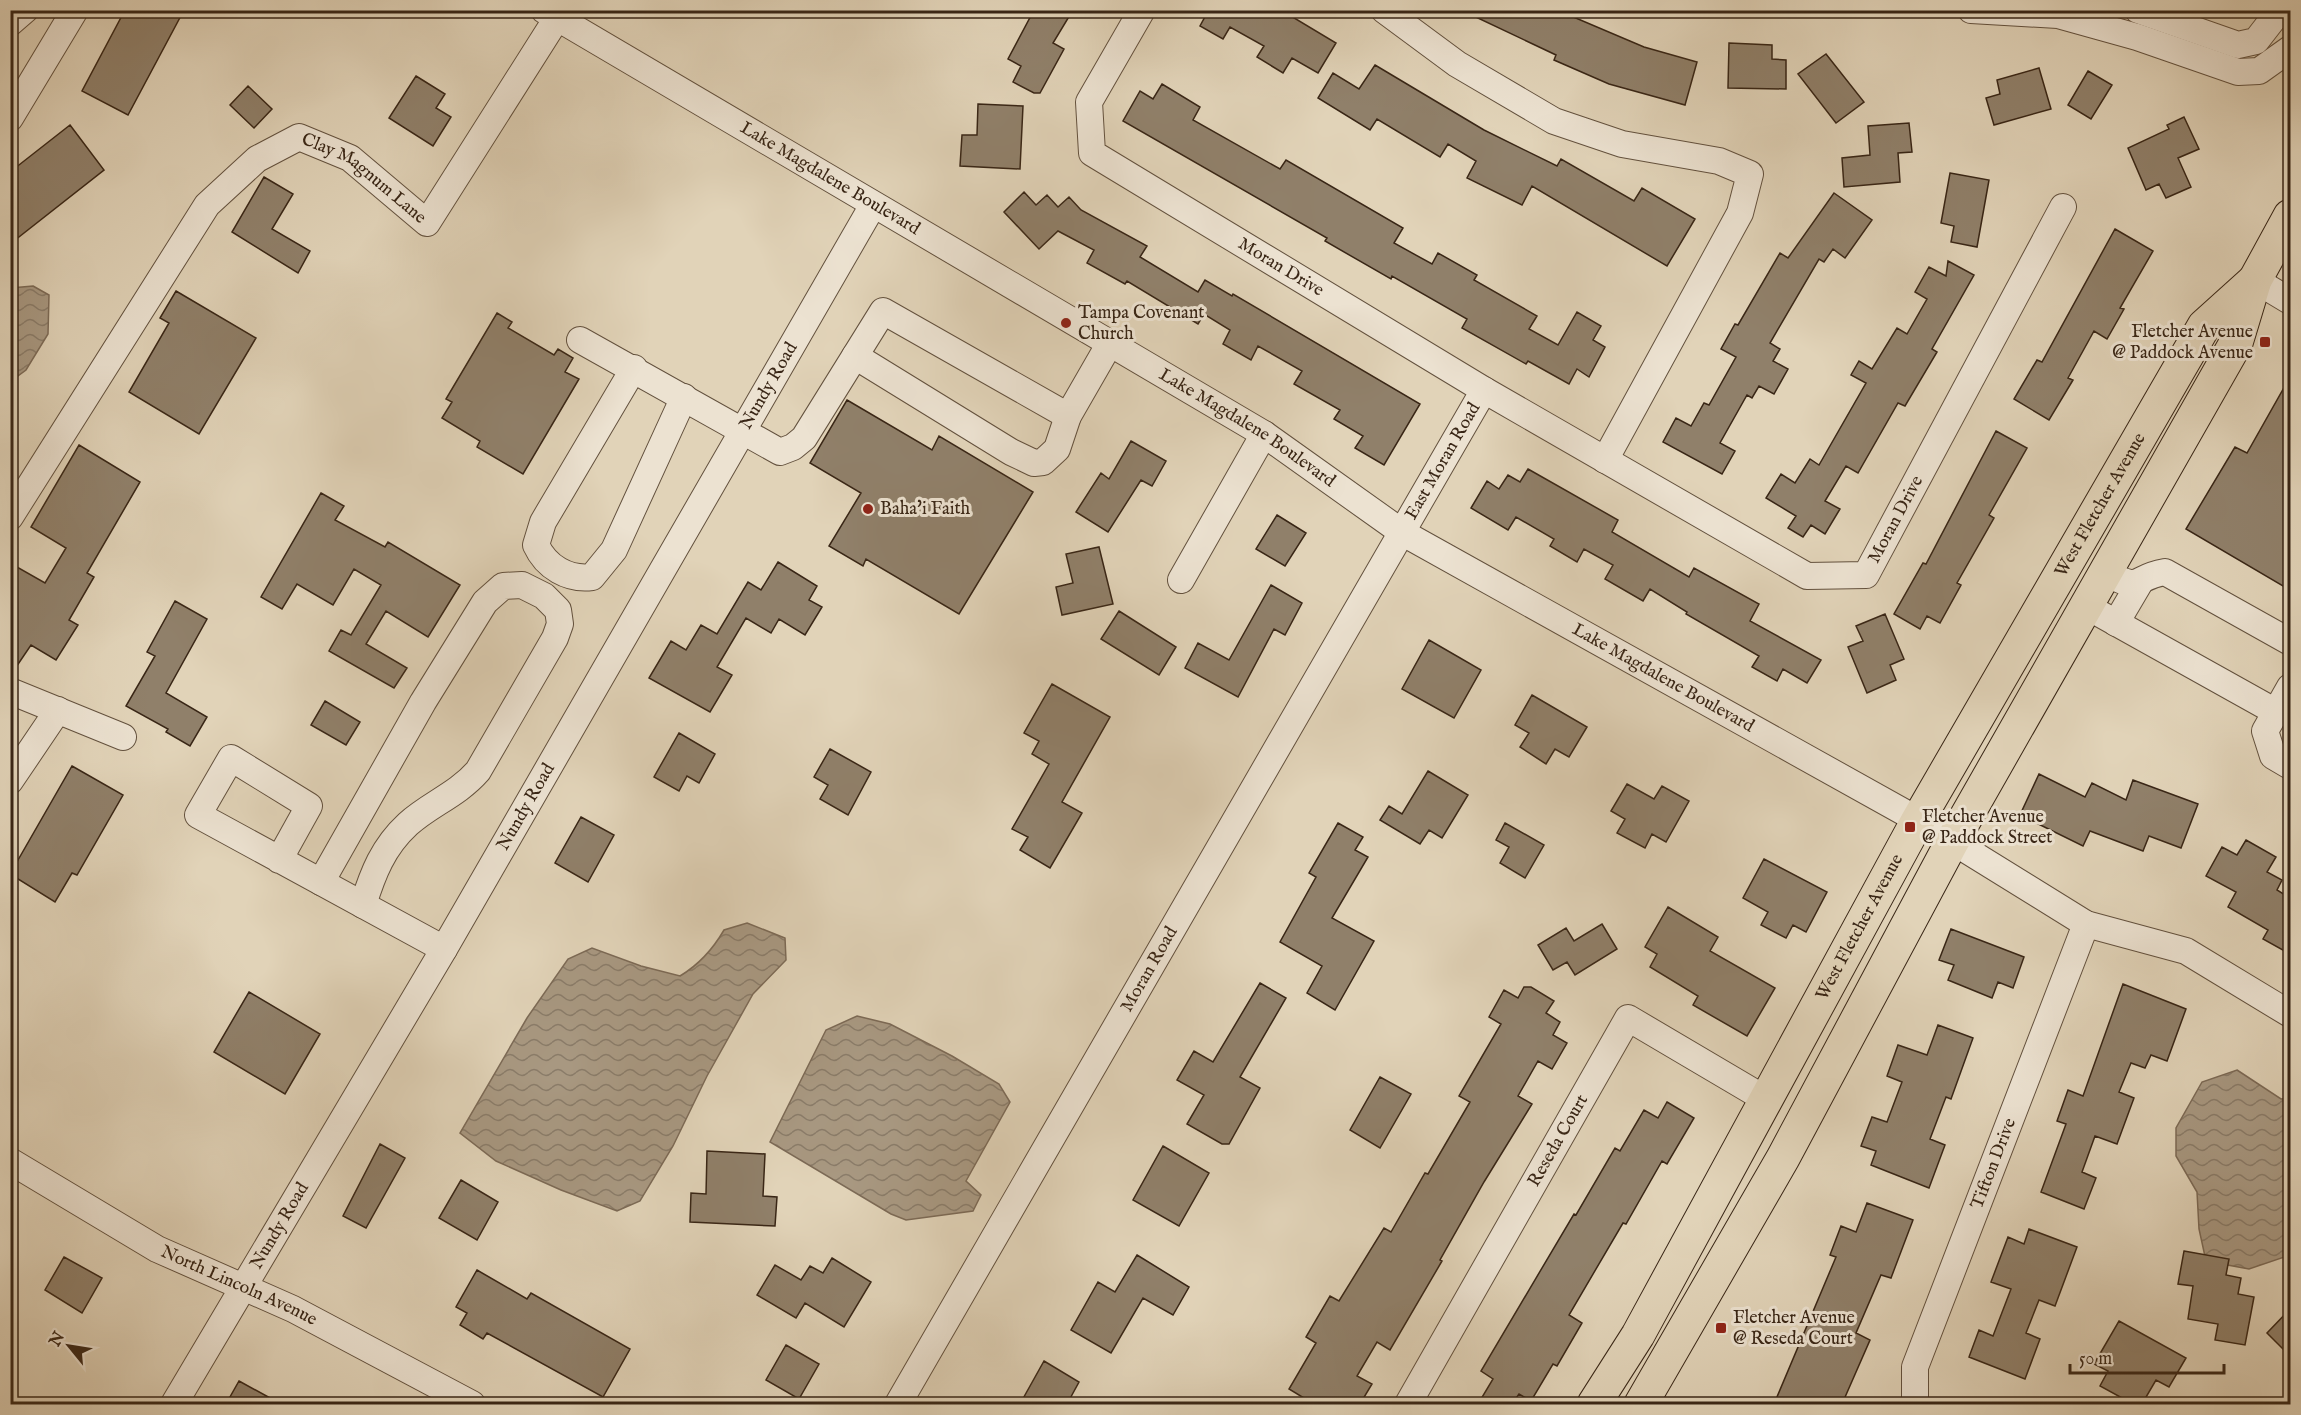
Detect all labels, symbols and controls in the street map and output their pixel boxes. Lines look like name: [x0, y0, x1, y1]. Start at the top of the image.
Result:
street label: Lake Magdalene Boulevard: [736, 117, 925, 241]
street label: Clay Magnum Lane: [298, 128, 431, 229]
street label: Moran Drive: [1234, 232, 1328, 302]
place label: Tampa Covenant Church: [1078, 302, 1205, 346]
marker: Tampa Covenant Church: [1059, 316, 1073, 330]
place label: Fletcher Avenue @ Paddock Avenue: [2112, 321, 2253, 365]
marker: Fletcher Avenue @ Paddock Avenue: [2258, 335, 2272, 349]
street label: Nundy Road: [734, 338, 803, 434]
street label: Lake Magdalene Boulevard: [1155, 363, 1340, 493]
street label: East Moran Road: [1400, 398, 1486, 524]
street label: West Fletcher Avenue: [2050, 429, 2151, 581]
street label: Moran Drive: [1863, 472, 1929, 567]
place label: Baha'i Faith: [880, 498, 971, 521]
marker: Baha'i Faith: [861, 502, 875, 516]
street label: Lake Magdalene Boulevard: [1568, 618, 1759, 738]
street label: Nundy Road: [492, 759, 560, 855]
place label: Fletcher Avenue @ Paddock Street: [1922, 806, 2052, 850]
marker: Fletcher Avenue @ Paddock Street: [1903, 820, 1917, 834]
street label: West Fletcher Avenue: [1811, 850, 1909, 1004]
street label: Moran Road: [1115, 922, 1183, 1016]
street label: Reseda Court: [1523, 1091, 1593, 1191]
street label: Tifton Drive: [1966, 1115, 2021, 1212]
street label: Nundy Road: [245, 1178, 314, 1274]
street label: North Lincoln Avenue: [157, 1241, 321, 1331]
place label: Fletcher Avenue @ Reseda Court: [1733, 1307, 1855, 1351]
north arrow: [39, 1316, 99, 1376]
marker: Fletcher Avenue @ Reseda Court: [1714, 1321, 1728, 1335]
text: N: [45, 1328, 70, 1351]
scale bar: [2070, 1337, 2224, 1375]
text: 50 m: [2079, 1348, 2112, 1371]

